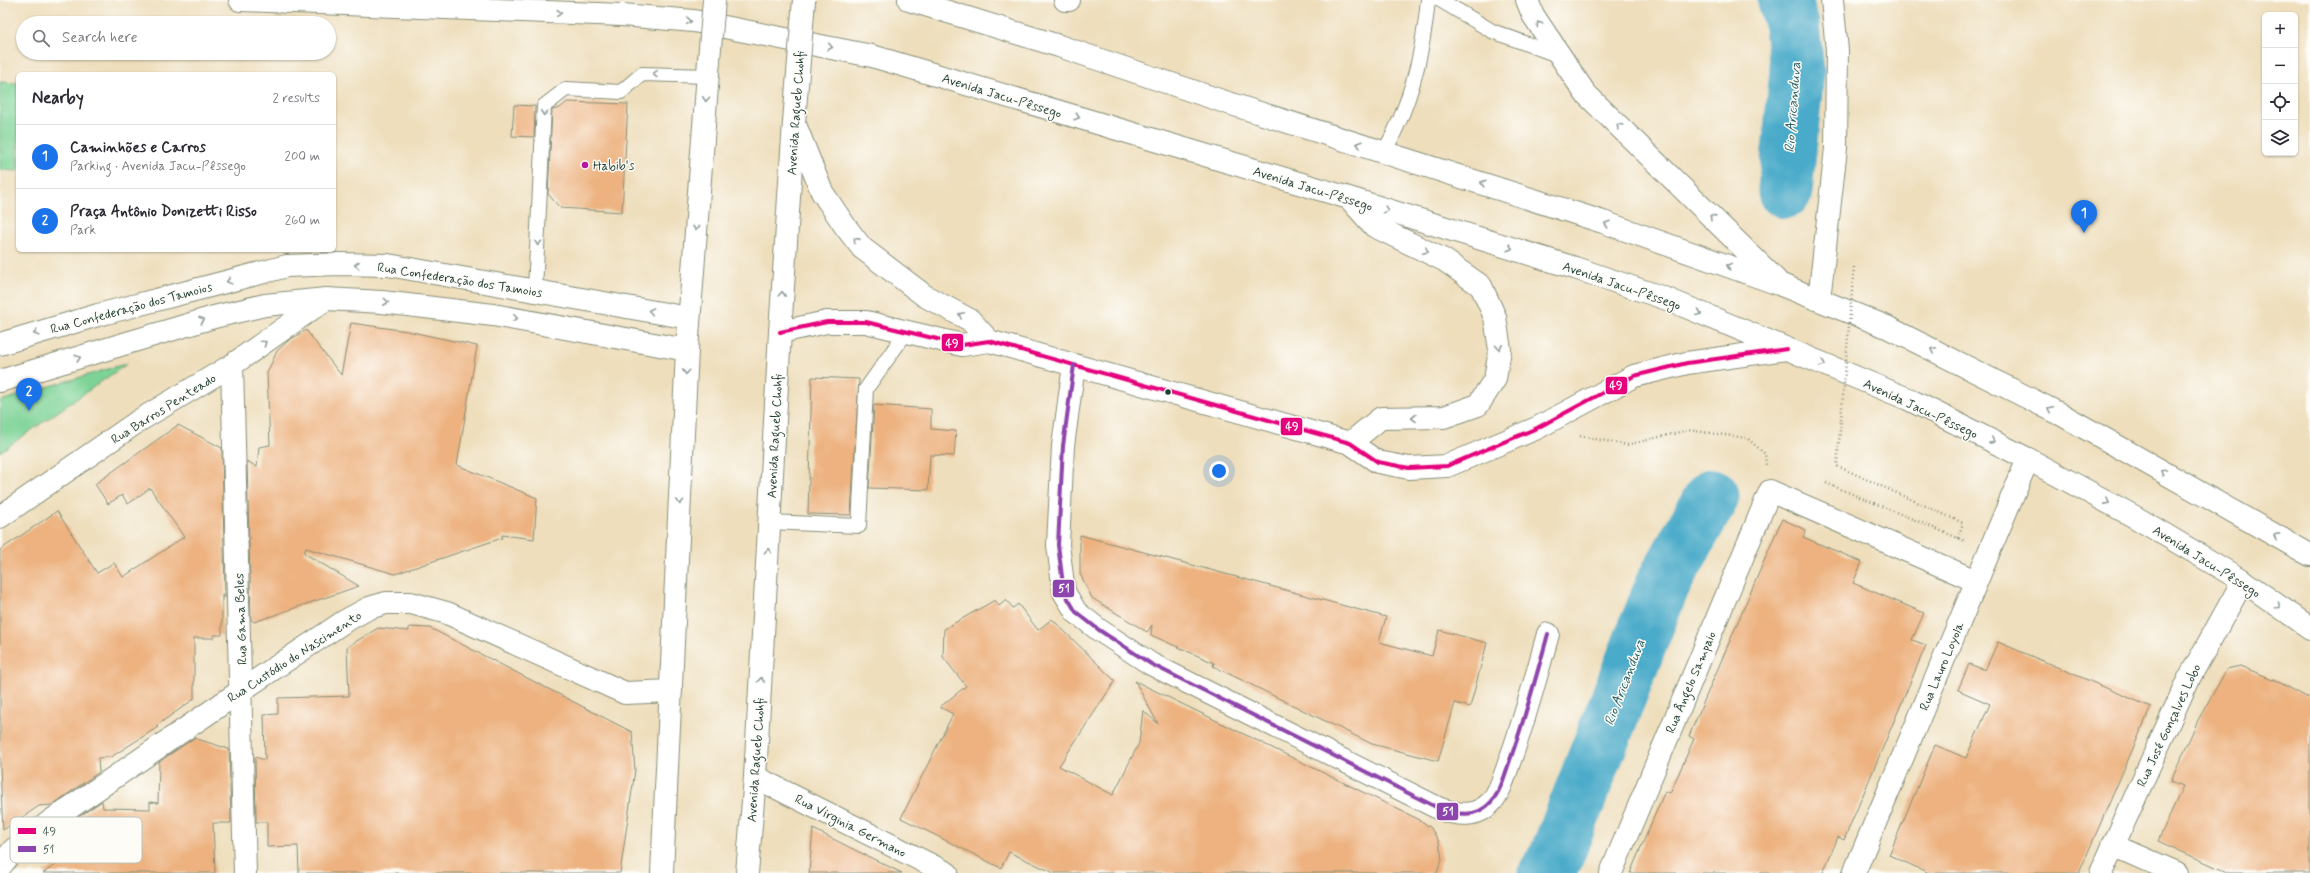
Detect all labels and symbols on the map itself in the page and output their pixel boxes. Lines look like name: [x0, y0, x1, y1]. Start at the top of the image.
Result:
one-way arrow: [556, 8, 562, 17]
one-way arrow: [686, 16, 692, 25]
one-way arrow: [1536, 21, 1544, 28]
one-way arrow: [827, 43, 833, 51]
street label: Avenida Ragueb Chohfi: [784, 50, 811, 176]
water label: Rio Aricanduva: [1781, 61, 1805, 153]
one-way arrow: [652, 70, 658, 78]
street label: Avenida Jacu-Pêssego: [939, 70, 1063, 124]
one-way arrow: [702, 95, 711, 102]
one-way arrow: [540, 110, 549, 116]
one-way arrow: [1073, 112, 1080, 121]
one-way arrow: [1616, 123, 1624, 131]
one-way arrow: [1356, 140, 1363, 149]
place label: Habib's: [593, 158, 635, 175]
marker: Habib's: [580, 160, 590, 170]
street label: Avenida Jacu-Pêssego: [1250, 163, 1374, 217]
one-way arrow: [1480, 180, 1487, 188]
pin: 1: [2071, 200, 2097, 233]
one-way arrow: [1382, 205, 1389, 214]
one-way arrow: [1709, 214, 1717, 221]
one-way arrow: [1603, 220, 1610, 228]
one-way arrow: [692, 225, 701, 231]
one-way arrow: [854, 237, 861, 245]
one-way arrow: [534, 240, 542, 246]
one-way arrow: [1507, 243, 1514, 252]
one-way arrow: [1422, 246, 1429, 254]
street label: Avenida Jacu-Pêssego: [1560, 258, 1683, 316]
street label: Rua Confederação dos Tamoios: [376, 259, 544, 302]
one-way arrow: [354, 260, 360, 269]
one-way arrow: [1726, 263, 1733, 271]
one-way arrow: [225, 276, 232, 285]
street label: Rua Confederação dos Tamoios: [49, 279, 214, 338]
one-way arrow: [778, 291, 787, 297]
one-way arrow: [383, 297, 389, 306]
one-way arrow: [648, 307, 654, 316]
one-way arrow: [1696, 308, 1703, 316]
one-way arrow: [958, 312, 965, 320]
one-way arrow: [512, 314, 518, 322]
one-way arrow: [198, 316, 205, 325]
one-way arrow: [32, 328, 39, 337]
line badge: 49: [941, 333, 964, 352]
text: 49: [946, 337, 959, 351]
one-way arrow: [260, 340, 267, 348]
one-way arrow: [1495, 344, 1504, 350]
one-way arrow: [1930, 348, 1938, 355]
one-way arrow: [74, 354, 81, 363]
one-way arrow: [1818, 359, 1826, 367]
one-way arrow: [682, 369, 690, 375]
street label: Rua Barros Penteado: [108, 370, 220, 449]
street label: Avenida Ragueb Chohfi: [764, 373, 789, 499]
street label: Avenida Jacu-Pêssego: [1860, 375, 1980, 444]
line badge: 49: [1605, 376, 1628, 395]
pin: 2: [16, 378, 42, 411]
text: 49: [1610, 379, 1623, 393]
unlabelled marker: [1163, 387, 1173, 397]
one-way arrow: [2046, 406, 2054, 413]
one-way arrow: [1411, 414, 1417, 422]
line badge: 49: [1280, 417, 1303, 436]
text: 49: [1286, 420, 1299, 434]
one-way arrow: [1988, 436, 1995, 444]
your location: [1209, 461, 1229, 481]
one-way arrow: [2160, 470, 2167, 477]
one-way arrow: [2103, 497, 2110, 504]
one-way arrow: [675, 499, 684, 505]
street label: Avenida Jacu-Pêssego: [2148, 522, 2263, 603]
one-way arrow: [2273, 534, 2280, 541]
one-way arrow: [763, 548, 772, 554]
street label: Rua Gama Beles: [231, 573, 252, 665]
line badge: 51: [1052, 579, 1075, 598]
text: 51: [1058, 582, 1070, 596]
one-way arrow: [2273, 601, 2280, 608]
street label: Rua Custódio do Nascimento: [225, 607, 366, 707]
street label: Rua Lauro Loyola: [1916, 619, 1969, 714]
street label: Rua Ângelo Sampaio: [1662, 629, 1722, 737]
water label: Rio Aricanduva: [1600, 637, 1650, 728]
street label: Rua José Gonçalves Lobo: [2133, 661, 2206, 790]
one-way arrow: [756, 677, 765, 684]
street label: Avenida Ragueb Chohfi: [744, 697, 771, 823]
street label: Rua Virginia Germano: [791, 791, 909, 863]
line badge: 51: [1436, 802, 1459, 821]
text: 51: [1442, 805, 1454, 819]
legend: [10, 817, 142, 863]
text: 49: [43, 825, 56, 839]
text: 51: [43, 843, 54, 857]

